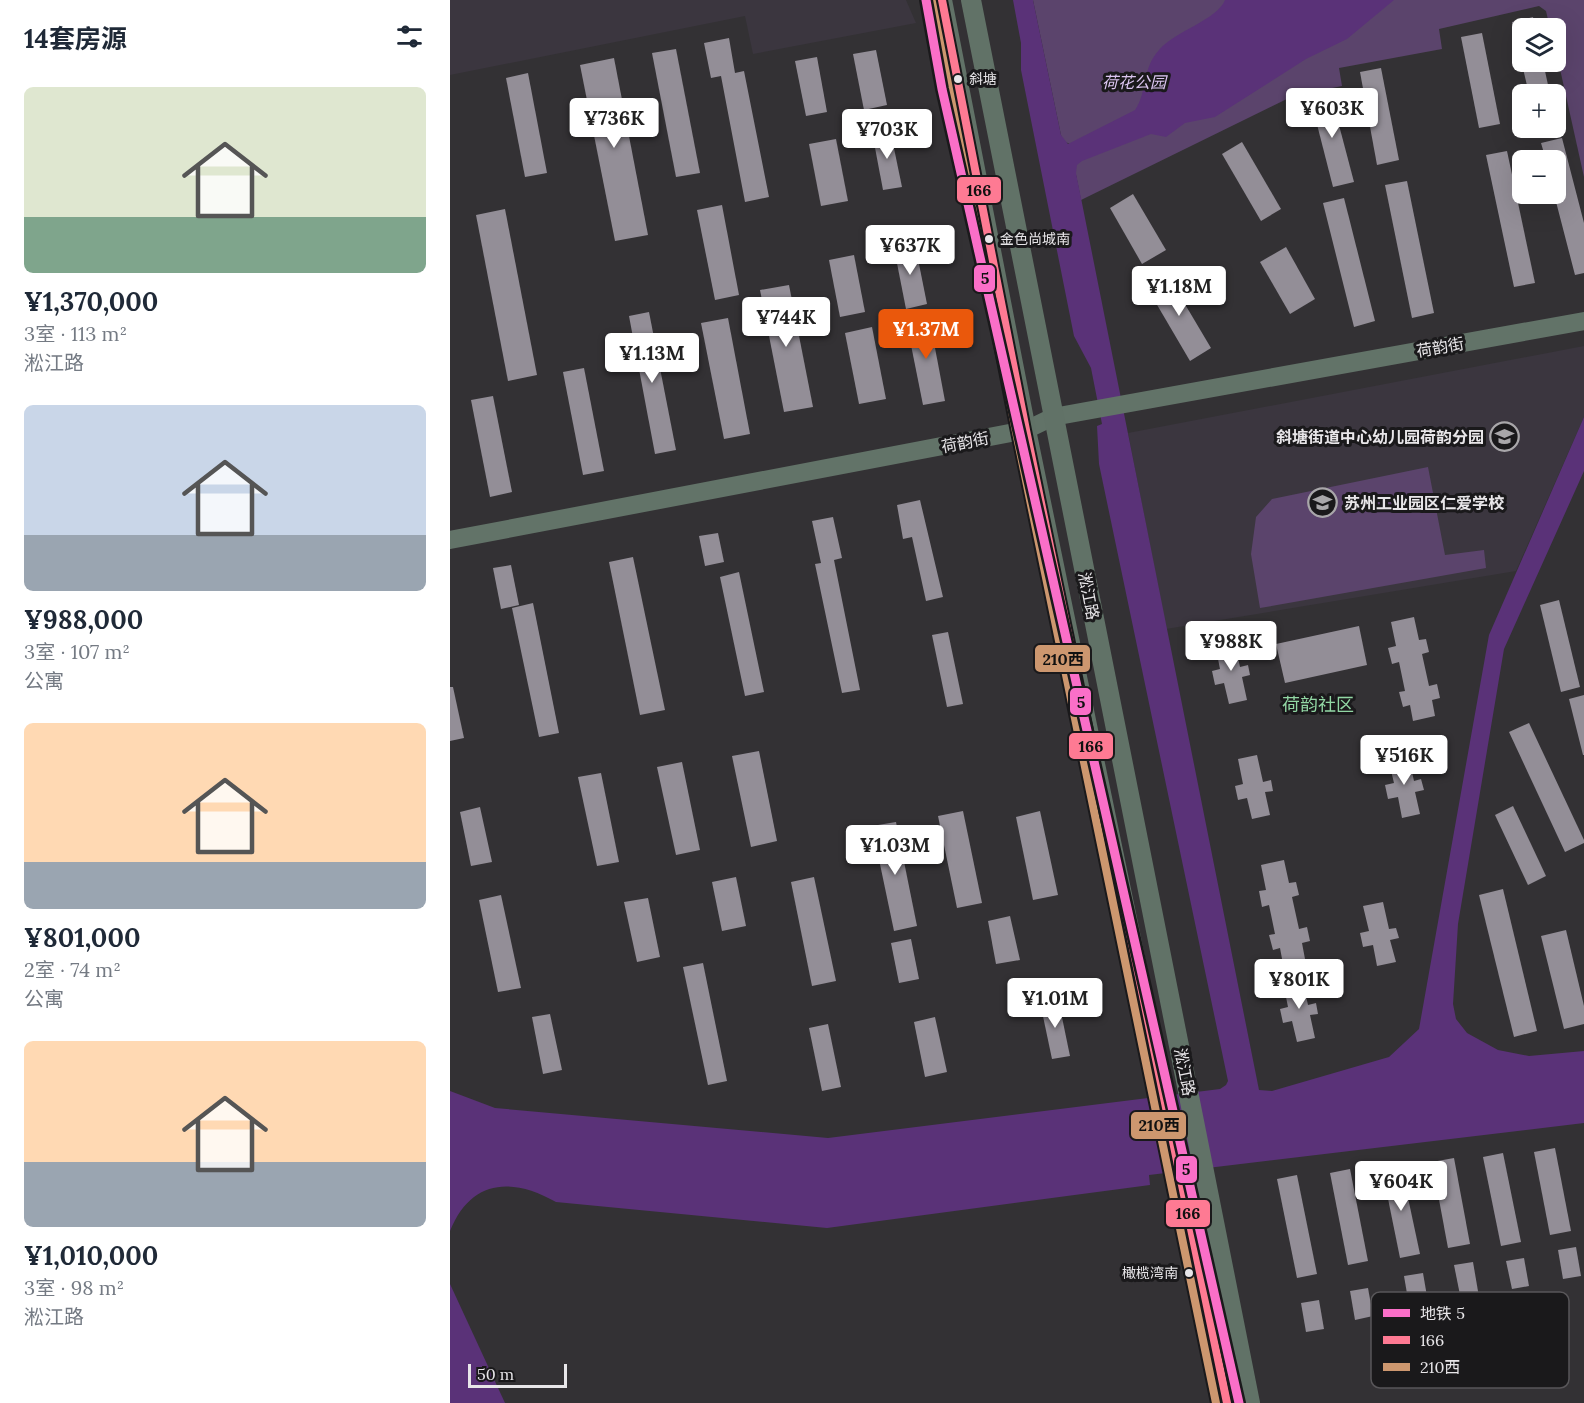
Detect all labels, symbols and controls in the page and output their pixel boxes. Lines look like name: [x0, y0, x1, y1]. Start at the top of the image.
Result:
map controls: [1512, 18, 1566, 204]
button: layers: [1512, 18, 1566, 72]
icon: filters: [393, 20, 426, 53]
text: 14套房源: [24, 22, 127, 55]
place label: 斜塘: [969, 70, 997, 88]
park label: 荷花公园: [1102, 72, 1168, 92]
marker: 斜塘: [952, 73, 964, 85]
button: +: [1512, 84, 1566, 138]
pin: ¥603K: [1290, 88, 1374, 139]
text: ¥603K: [1300, 95, 1364, 120]
pin: ¥736K: [572, 98, 656, 149]
text: ¥736K: [584, 105, 644, 130]
pin: ¥703K: [845, 109, 929, 160]
text: ¥703K: [856, 116, 918, 141]
icon: home: [171, 126, 279, 234]
button: −: [1512, 150, 1566, 204]
line badge: 166: [956, 176, 1002, 204]
text: 166: [967, 180, 991, 200]
pin: ¥637K: [868, 225, 952, 276]
place label: 金色尚城南: [1000, 230, 1070, 248]
text: ¥637K: [880, 232, 940, 257]
marker: 金色尚城南: [983, 233, 995, 245]
line badge: 5: [973, 264, 996, 293]
pin: ¥1.18M: [1130, 266, 1228, 317]
text: 5: [981, 268, 990, 288]
text: ¥1.18M: [1146, 273, 1212, 298]
text: ¥1,370,000: [24, 285, 158, 318]
pin: ¥744K: [744, 297, 828, 348]
text: ¥744K: [756, 304, 816, 329]
pin: ¥1.37M: [877, 309, 975, 360]
text: ¥1.37M: [892, 316, 960, 341]
text: 3室 · 113 m²: [24, 321, 127, 346]
pin: ¥1.13M: [603, 333, 701, 384]
street label: 荷韵街: [1415, 333, 1465, 361]
text: ¥1.13M: [619, 340, 685, 365]
text: 淞江路: [24, 350, 84, 375]
school or university icon: 斜塘街道中心幼儿园荷韵分园: [1489, 421, 1521, 453]
place label: 斜塘街道中心幼儿园荷韵分园: [1276, 427, 1484, 447]
street label: 荷韵街: [940, 428, 990, 456]
icon: home: [171, 444, 279, 552]
school or university icon: 苏州工业园区仁爱学校: [1307, 487, 1339, 519]
place label: 苏州工业园区仁爱学校: [1344, 493, 1505, 513]
street label: 淞江路: [1075, 571, 1103, 621]
text: ¥988,000: [24, 603, 143, 636]
pin: ¥988K: [1189, 621, 1273, 672]
text: ¥988K: [1199, 628, 1263, 653]
text: 3室 · 107 m²: [24, 639, 130, 664]
line badge: 210西: [1034, 644, 1091, 673]
text: 210西: [1042, 649, 1084, 669]
text: 公寓: [24, 668, 64, 693]
line badge: 5: [1069, 687, 1092, 716]
text: 5: [1077, 692, 1086, 712]
district label: 荷韵社区: [1282, 693, 1354, 716]
line badge: 166: [1068, 732, 1114, 760]
pin: ¥516K: [1362, 735, 1446, 786]
text: 166: [1079, 736, 1103, 756]
text: ¥516K: [1374, 742, 1434, 767]
icon: home: [171, 762, 279, 870]
pin: ¥1.03M: [846, 825, 944, 876]
text: ¥1.03M: [860, 832, 930, 857]
text: ¥801,000: [24, 921, 140, 954]
text: 2室 · 74 m²: [24, 957, 121, 982]
pin: ¥801K: [1257, 959, 1341, 1010]
text: ¥801K: [1269, 966, 1329, 991]
pin: ¥1.01M: [1006, 978, 1104, 1029]
text: ¥1.01M: [1021, 985, 1089, 1010]
text: 公寓: [24, 986, 64, 1011]
street label: 淞江路: [1171, 1047, 1199, 1097]
icon: home: [171, 1080, 279, 1188]
line badge: 210西: [1130, 1111, 1187, 1140]
text: 210西: [1138, 1115, 1180, 1135]
line badge: 5: [1175, 1155, 1198, 1184]
text: 5: [1182, 1159, 1191, 1179]
pin: ¥604K: [1359, 1161, 1443, 1212]
text: ¥604K: [1369, 1168, 1433, 1193]
line badge: 166: [1165, 1199, 1211, 1228]
text: 166: [1176, 1203, 1200, 1223]
text: ¥1,010,000: [24, 1239, 158, 1272]
place label: 橄榄湾南: [1122, 1264, 1178, 1282]
marker: 橄榄湾南: [1183, 1267, 1195, 1279]
text: 3室 · 98 m²: [24, 1275, 124, 1300]
legend: [1371, 1292, 1569, 1388]
text: 地铁 5: [1420, 1303, 1465, 1323]
text: 淞江路: [24, 1304, 84, 1329]
text: 166: [1420, 1330, 1444, 1350]
text: 210西: [1420, 1357, 1460, 1377]
scale bar: [468, 1361, 567, 1388]
text: 50 m: [477, 1364, 514, 1384]

